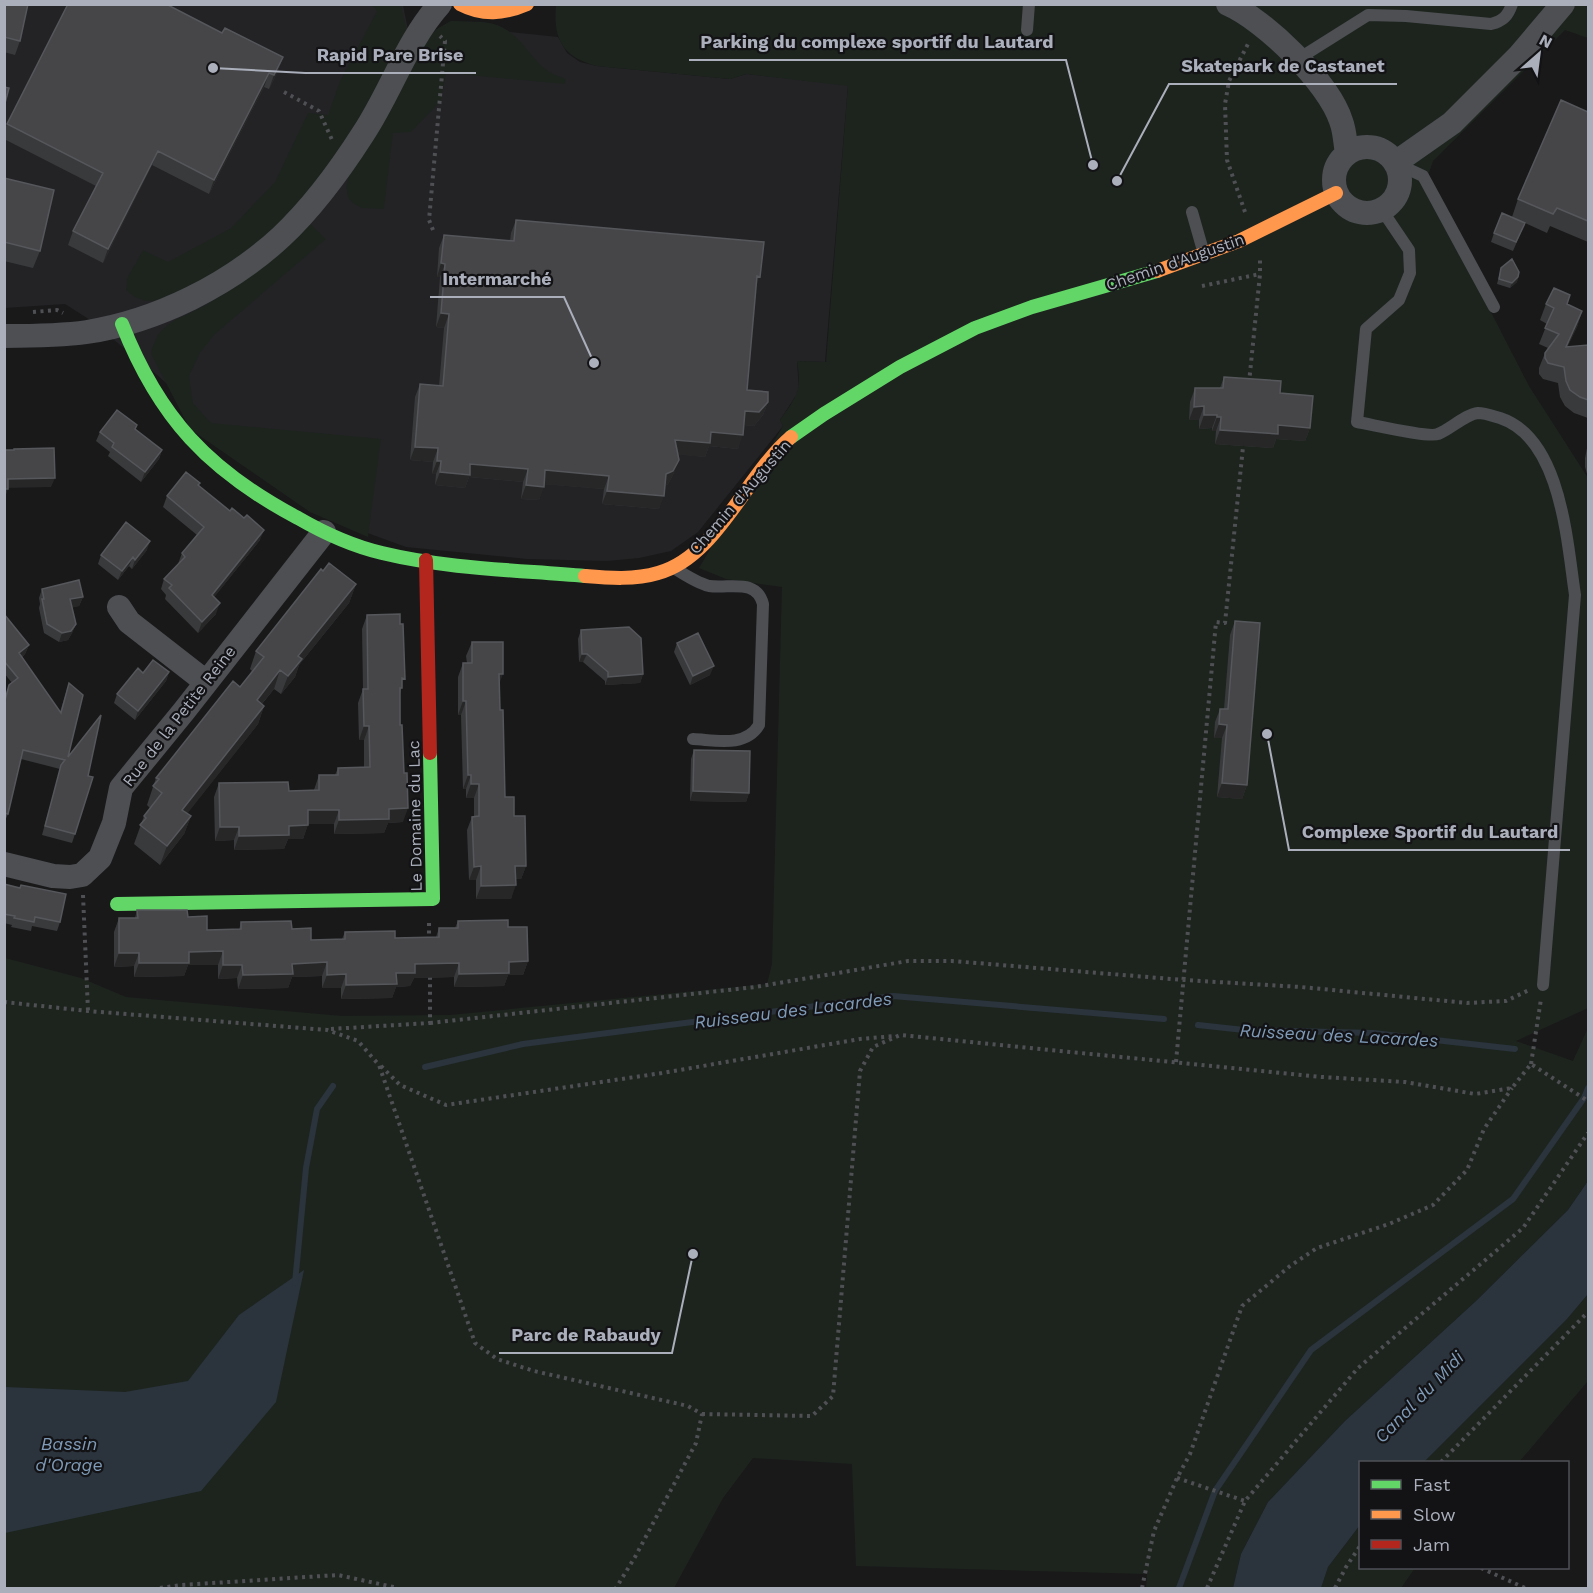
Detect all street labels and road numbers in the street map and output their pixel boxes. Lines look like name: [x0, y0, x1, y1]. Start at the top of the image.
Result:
street label: Chemin d'Augustin: [1103, 229, 1247, 295]
street label: Chemin d'Augustin: [685, 436, 795, 558]
street label: Rue de la Petite Reine: [118, 642, 240, 790]
street label: Le Domaine du Lac: [404, 740, 426, 892]

